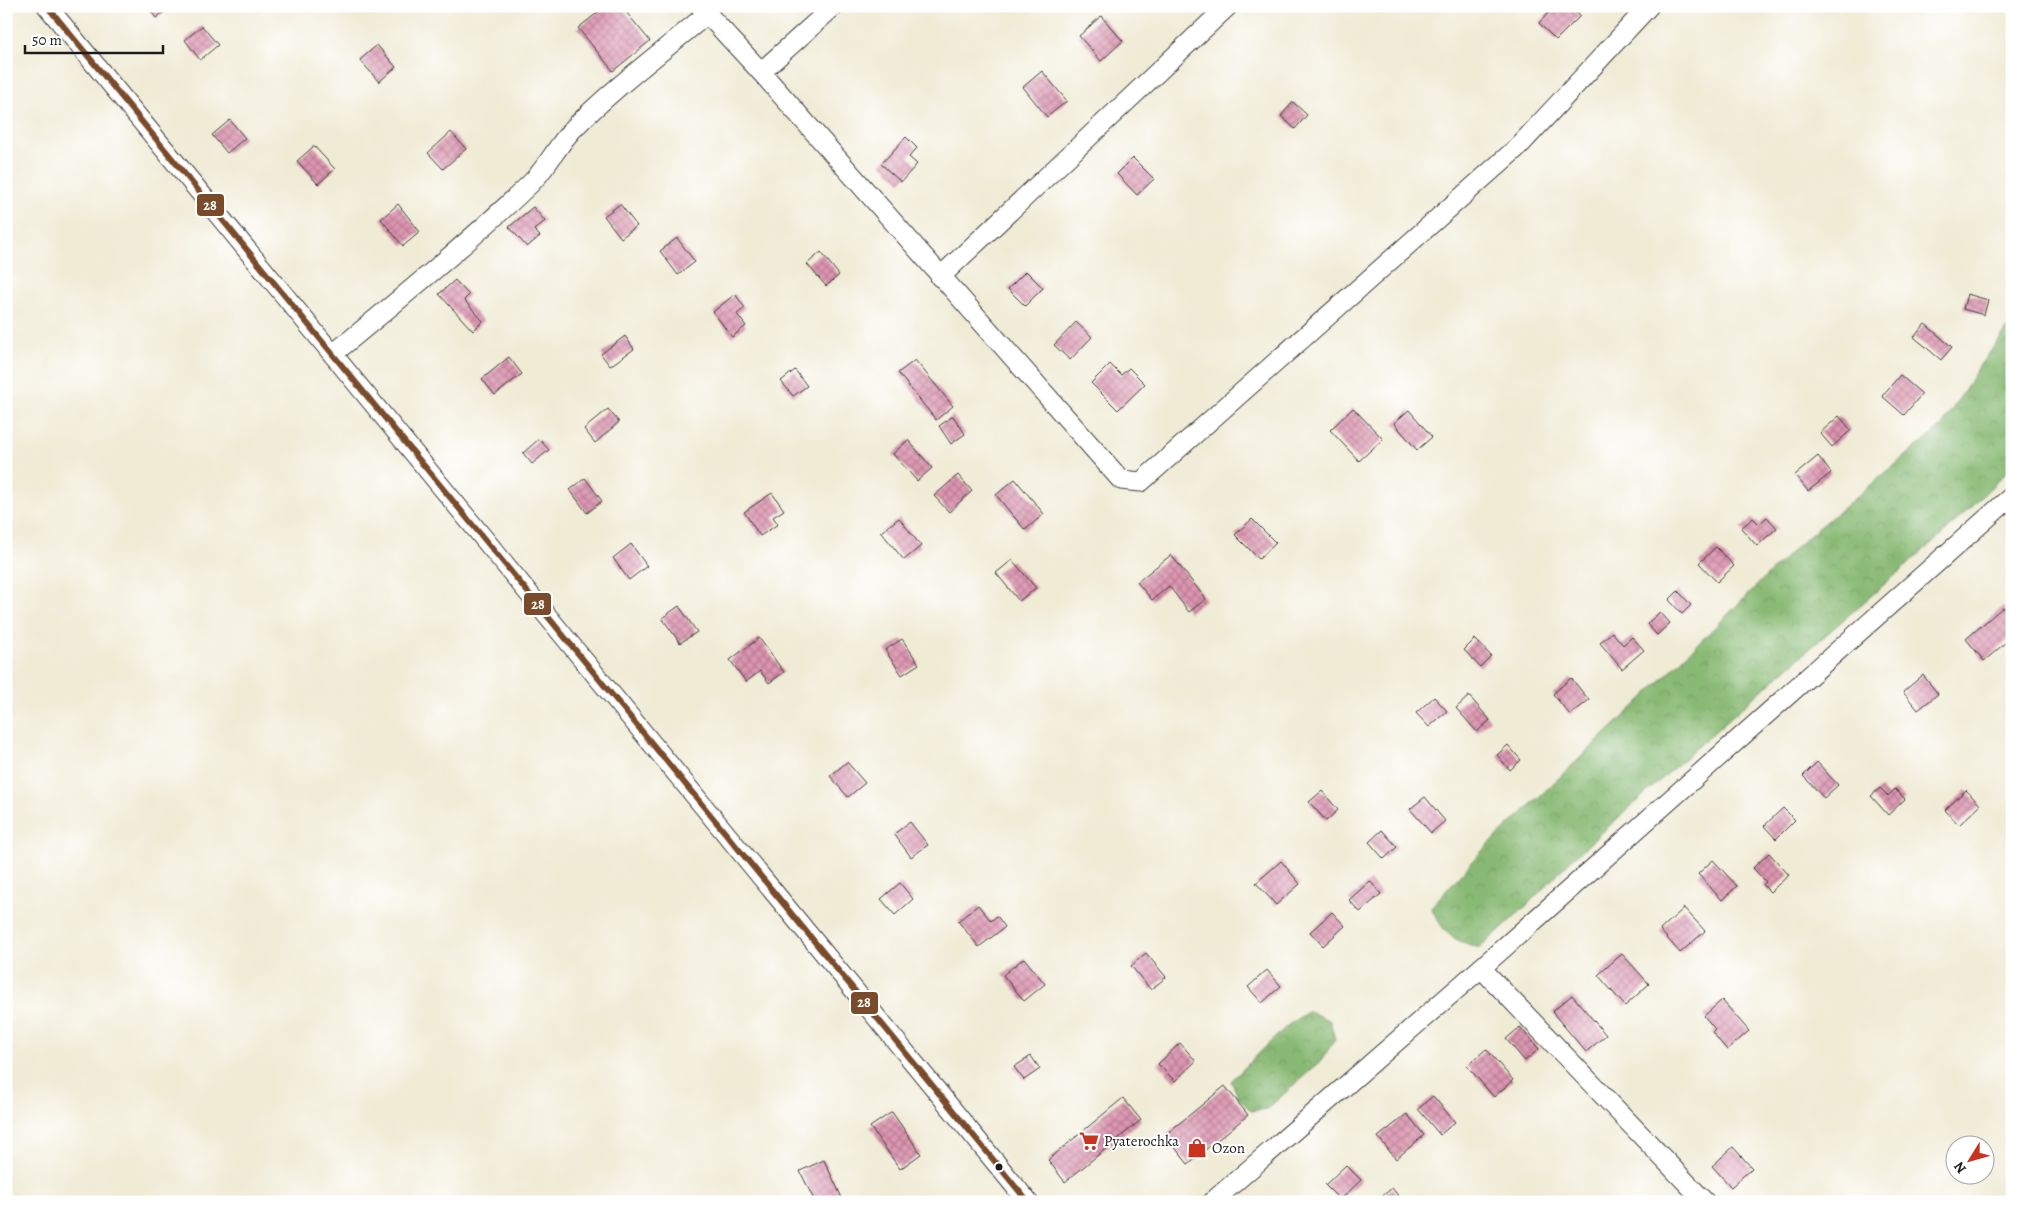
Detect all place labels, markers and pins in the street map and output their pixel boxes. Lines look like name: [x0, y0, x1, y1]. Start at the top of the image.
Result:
supermarket icon: Pyaterochka: [1078, 1130, 1100, 1152]
place label: Pyaterochka: [1104, 1131, 1179, 1151]
shop icon: Ozon: [1186, 1137, 1208, 1159]
place label: Ozon: [1212, 1138, 1245, 1158]
unlabelled marker: [994, 1162, 1004, 1172]

